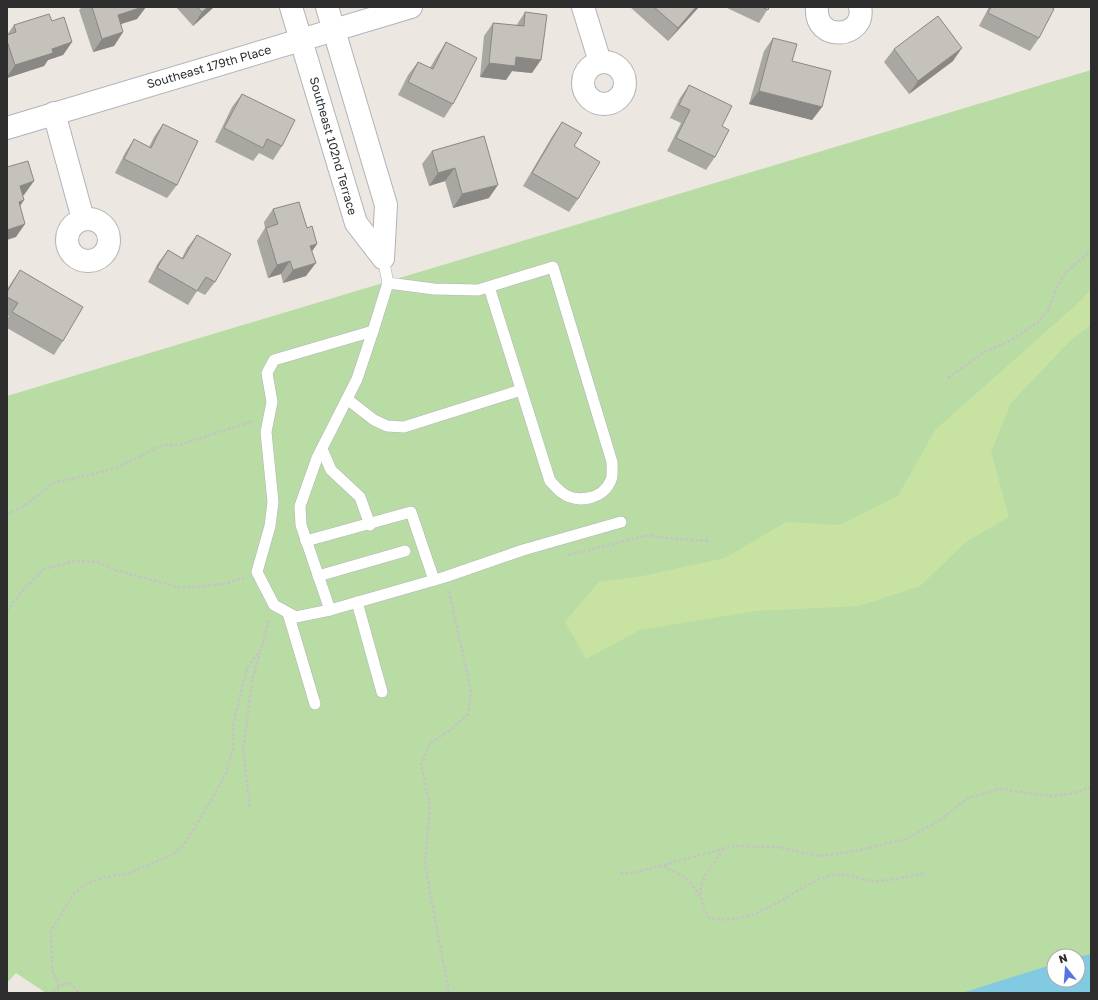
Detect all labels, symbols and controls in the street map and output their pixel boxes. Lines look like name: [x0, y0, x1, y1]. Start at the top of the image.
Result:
street label: Southeast 179th Place: [145, 42, 273, 91]
street label: Southeast 102nd Terrace: [307, 75, 360, 217]
north arrow: [1046, 948, 1086, 988]
text: N: [1057, 951, 1069, 965]

